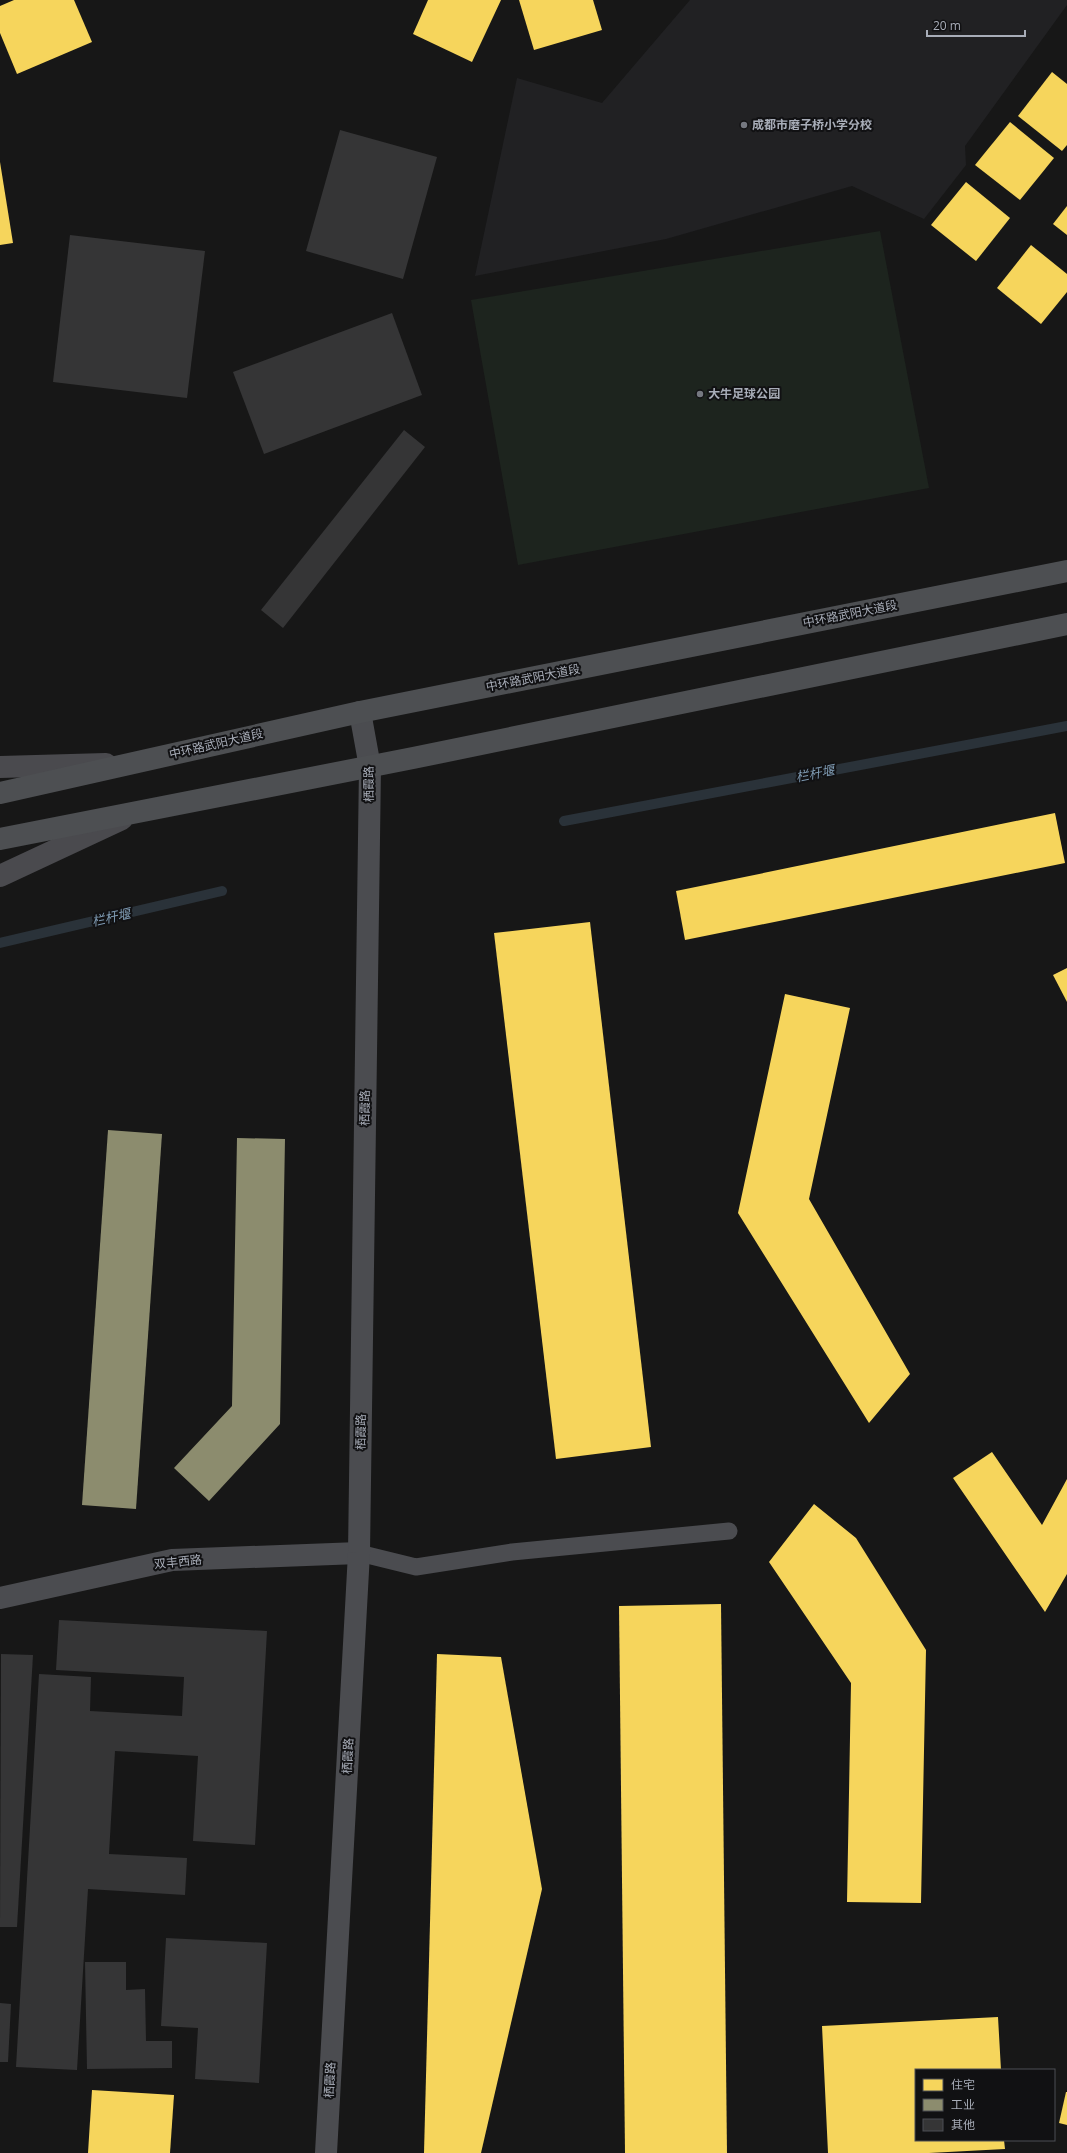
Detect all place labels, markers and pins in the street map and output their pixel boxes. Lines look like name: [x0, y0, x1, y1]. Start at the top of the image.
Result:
place label: 成都市磨子桥小学分校: [752, 116, 872, 133]
marker: 成都市磨子桥小学分校: [739, 120, 749, 130]
place label: 大牛足球公园: [708, 385, 780, 402]
marker: 大牛足球公园: [695, 389, 705, 399]

